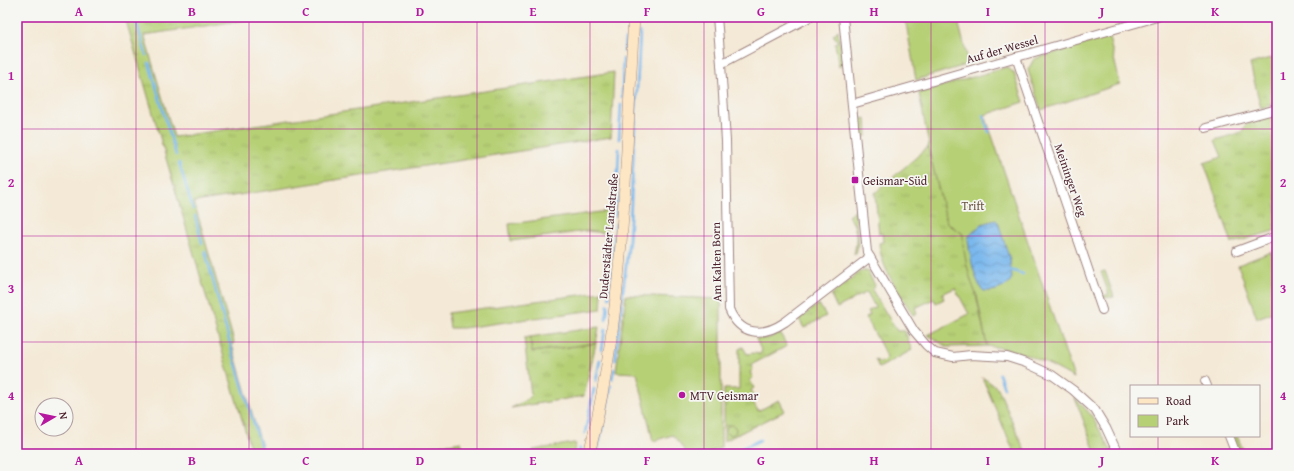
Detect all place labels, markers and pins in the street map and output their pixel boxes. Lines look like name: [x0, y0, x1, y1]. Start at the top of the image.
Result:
place label: Geismar-Süd: [863, 172, 928, 189]
marker: Geismar-Süd: [850, 175, 860, 185]
place label: MTV Geismar: [690, 387, 758, 404]
marker: MTV Geismar: [677, 390, 687, 400]

